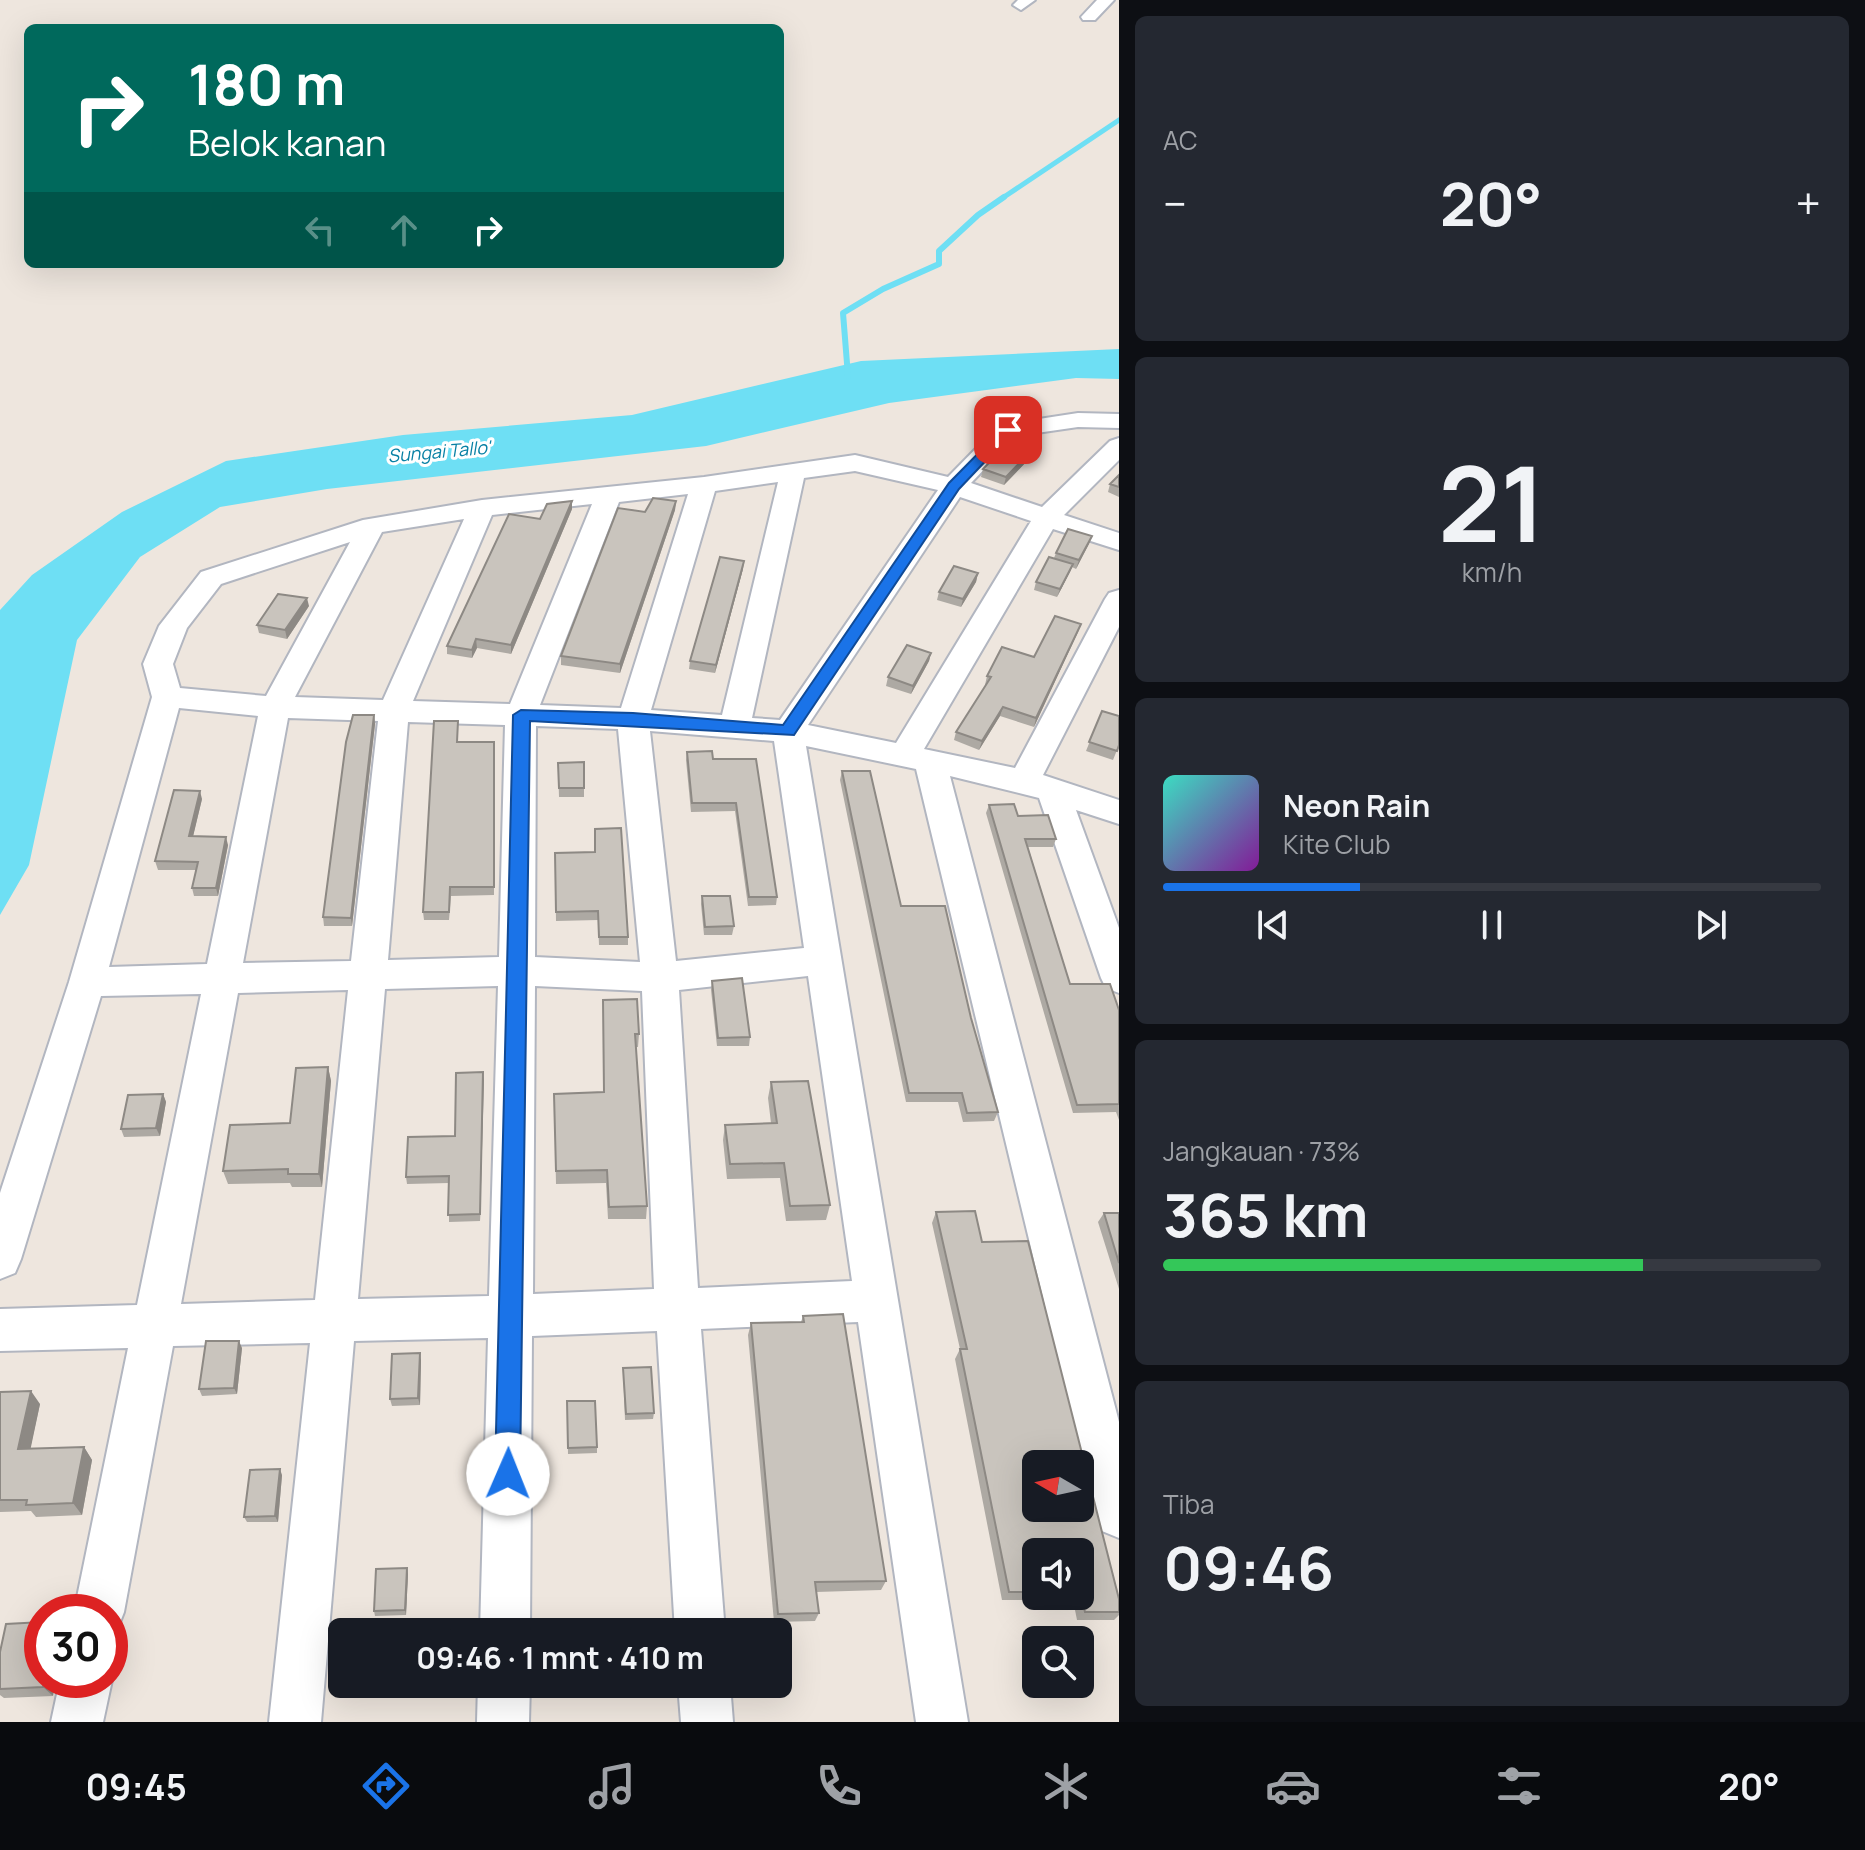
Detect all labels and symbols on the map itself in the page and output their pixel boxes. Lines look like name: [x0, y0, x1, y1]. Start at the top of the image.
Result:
pin: [974, 396, 1042, 464]
water label: Sungai Tallo': [387, 434, 493, 467]
position arrow: [466, 1432, 550, 1516]
north arrow: [1022, 1450, 1094, 1522]
speed limit sign: 30: [24, 1594, 128, 1698]

